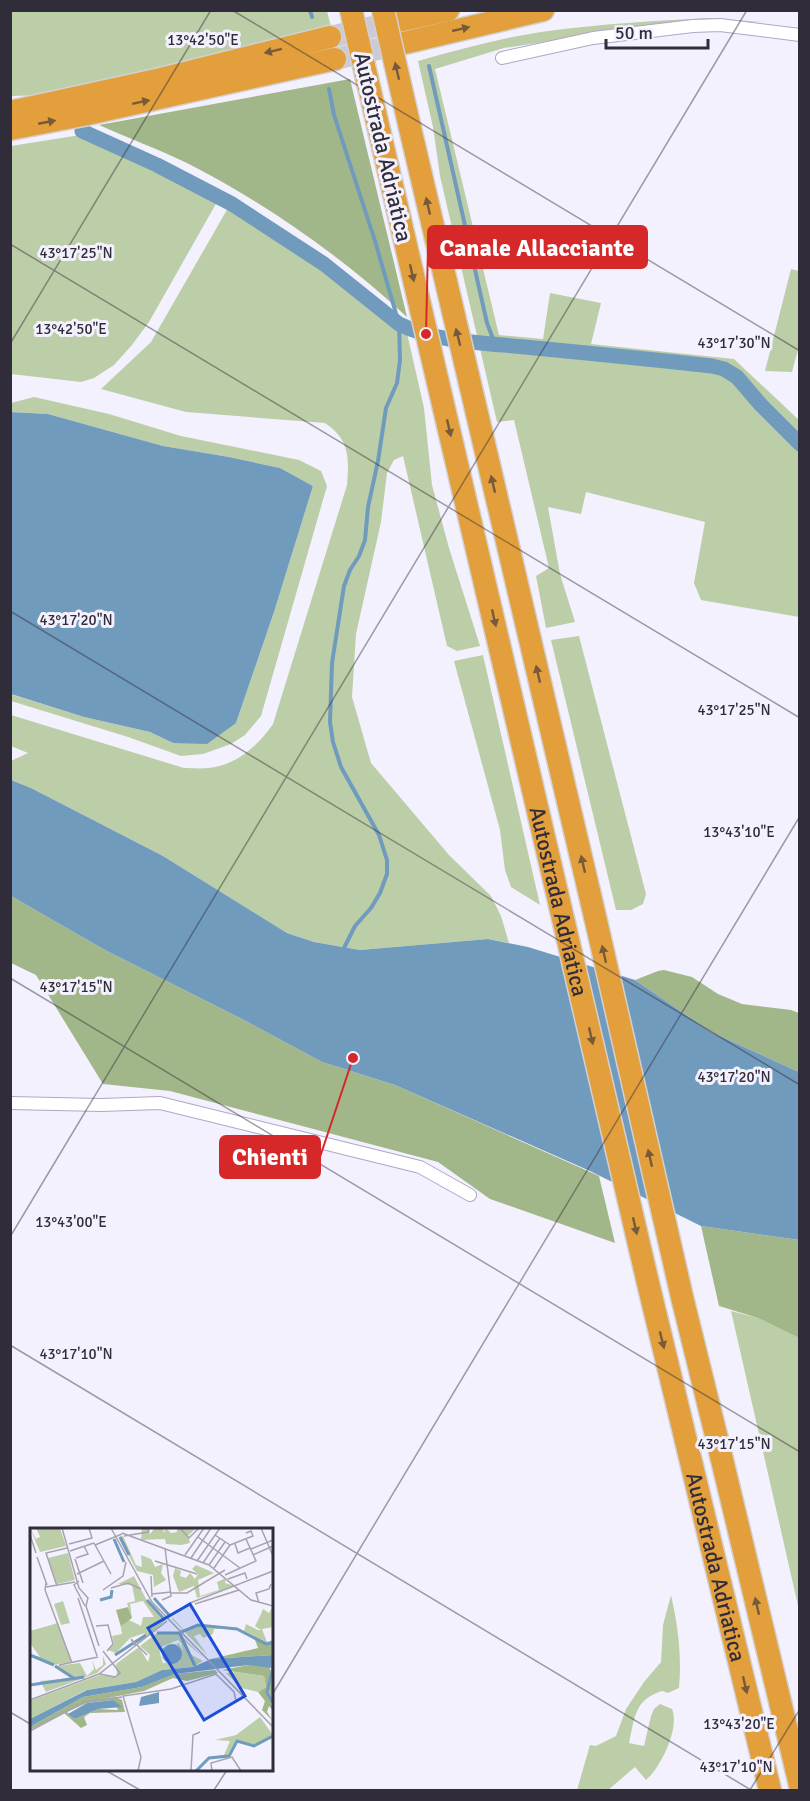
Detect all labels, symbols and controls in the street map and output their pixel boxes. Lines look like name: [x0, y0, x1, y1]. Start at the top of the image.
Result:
scale bar: [606, 12, 708, 50]
text: 50 m: [615, 22, 653, 44]
one-way arrow: [451, 24, 470, 34]
text: 13°42'50"E: [167, 31, 239, 49]
one-way arrow: [264, 47, 282, 57]
street label: Autostrada Adriatica: [348, 50, 418, 244]
one-way arrow: [392, 61, 401, 80]
one-way arrow: [131, 97, 150, 106]
one-way arrow: [38, 117, 57, 126]
one-way arrow: [423, 197, 432, 216]
callout: Canale Allacciante: [428, 226, 647, 268]
text: Canale Allacciante: [439, 233, 635, 263]
text: 43°17'25"N: [39, 244, 113, 262]
one-way arrow: [408, 264, 418, 282]
text: 13°42'50"E: [35, 320, 107, 338]
one-way arrow: [453, 328, 463, 346]
text: 43°17'30"N: [697, 334, 771, 352]
one-way arrow: [445, 419, 454, 438]
one-way arrow: [488, 475, 498, 494]
one-way arrow: [489, 609, 499, 627]
text: 43°17'20"N: [39, 611, 113, 629]
one-way arrow: [533, 665, 543, 683]
text: 43°17'25"N: [697, 701, 771, 719]
street label: Autostrada Adriatica: [524, 804, 594, 999]
text: 13°43'10"E: [703, 823, 775, 841]
one-way arrow: [577, 855, 587, 873]
one-way arrow: [598, 944, 608, 963]
text: 43°17'15"N: [39, 978, 113, 996]
one-way arrow: [587, 1027, 596, 1046]
text: 43°17'20"N: [697, 1068, 771, 1086]
callout: Chienti: [220, 1136, 320, 1178]
text: Chienti: [232, 1142, 308, 1172]
one-way arrow: [645, 1149, 654, 1168]
text: 13°43'00"E: [35, 1213, 107, 1231]
one-way arrow: [631, 1217, 640, 1236]
one-way arrow: [657, 1331, 667, 1349]
text: 43°17'10"N: [39, 1345, 113, 1363]
text: 43°17'15"N: [697, 1435, 771, 1453]
street label: Autostrada Adriatica: [681, 1470, 752, 1665]
inset map: [30, 1528, 273, 1771]
one-way arrow: [752, 1596, 761, 1615]
one-way arrow: [740, 1676, 750, 1694]
text: 13°43'20"E: [703, 1715, 775, 1733]
text: 43°17'10"N: [699, 1758, 773, 1776]

